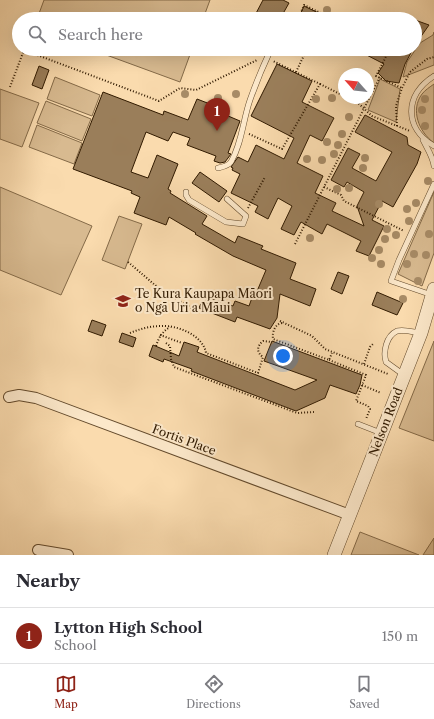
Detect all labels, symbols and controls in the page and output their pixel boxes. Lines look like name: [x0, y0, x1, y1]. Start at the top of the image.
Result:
search box: [12, 12, 422, 56]
icon: search: [26, 23, 48, 45]
text: Search here: [58, 25, 143, 44]
north arrow: [338, 68, 374, 104]
pin: 1: [204, 98, 230, 131]
place label: Te Kura Kaupapa Māori o Ngā Uri a Māui: [135, 286, 272, 315]
school or university icon: Te Kura Kaupapa Māori o Ngā Uri a Māui: [114, 292, 132, 310]
your location: [273, 346, 293, 366]
street label: Nelson Road: [365, 384, 406, 459]
street label: Fortis Place: [150, 421, 218, 458]
text: Nearby: [16, 571, 80, 591]
text: Lytton High School: [54, 618, 203, 637]
text: 1: [26, 628, 32, 644]
text: 150 m: [382, 628, 418, 644]
text: School: [54, 637, 97, 653]
tab: Map: [54, 673, 78, 711]
tab: Directions: [186, 673, 241, 711]
tab: Saved: [349, 673, 380, 711]

